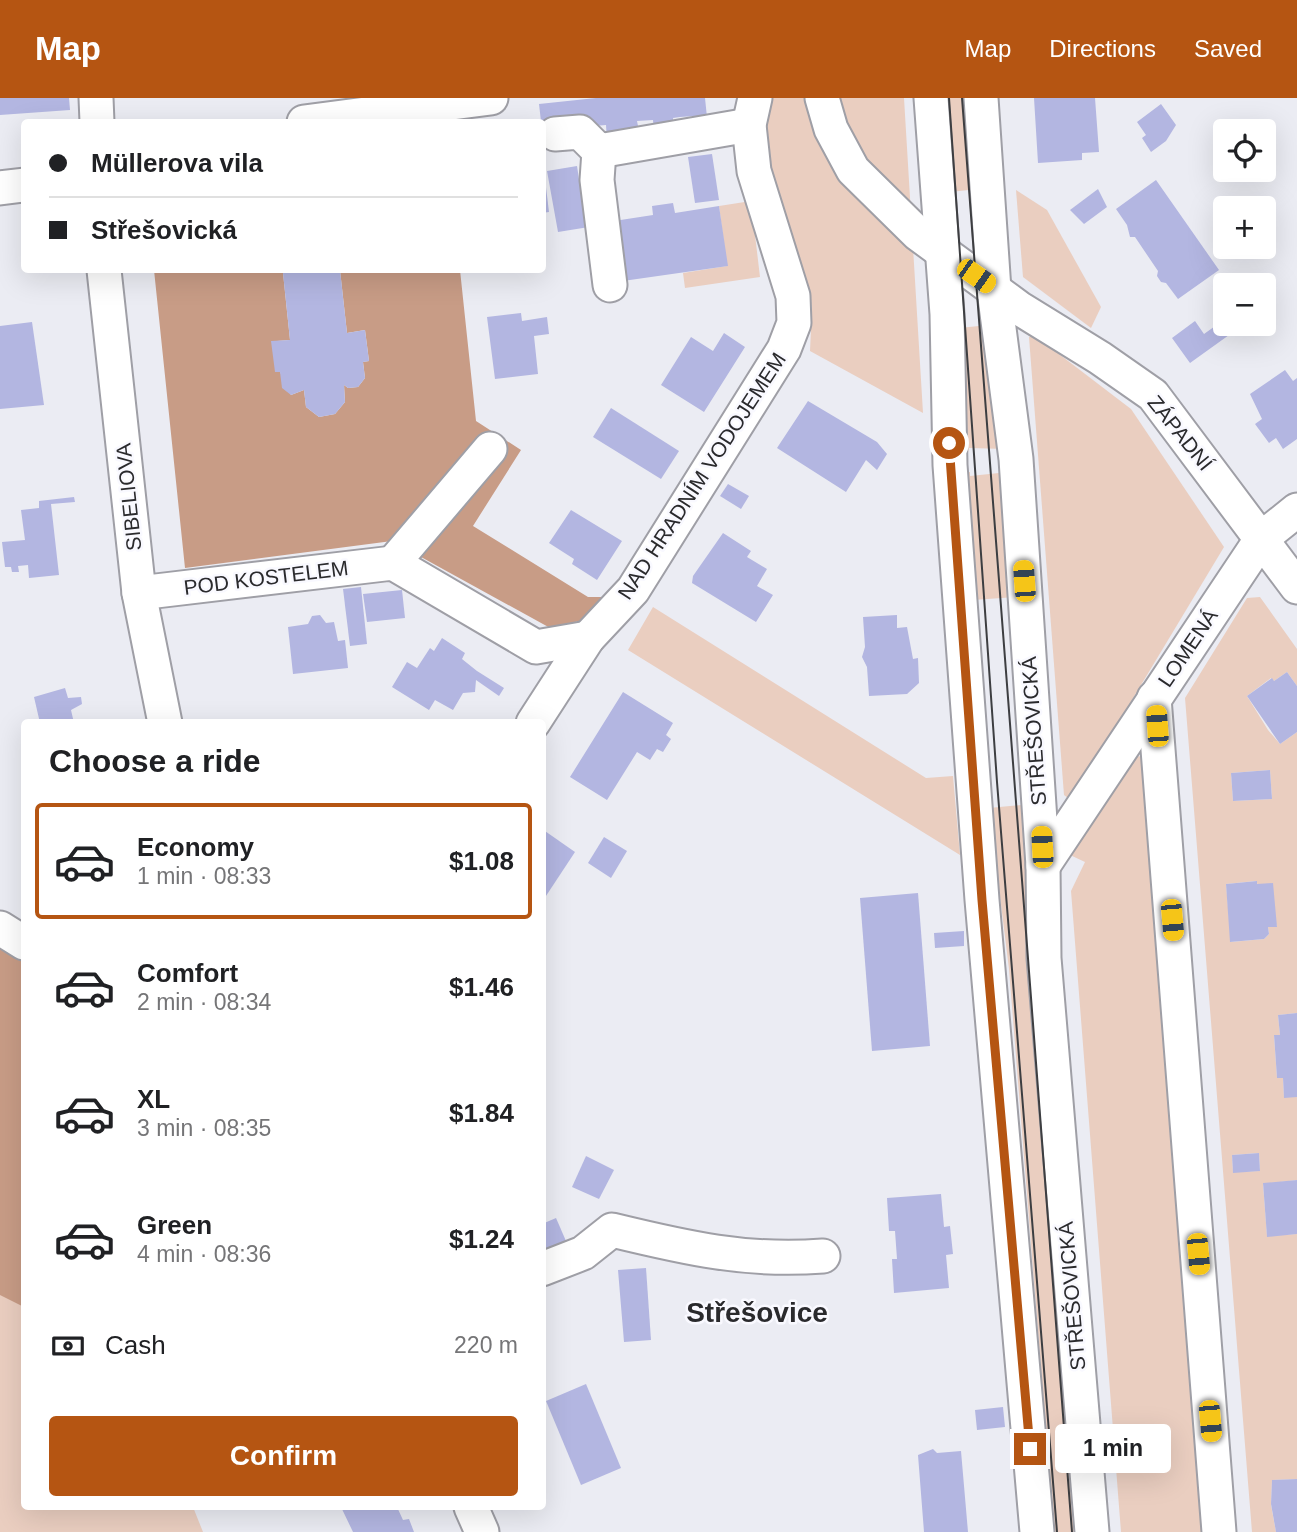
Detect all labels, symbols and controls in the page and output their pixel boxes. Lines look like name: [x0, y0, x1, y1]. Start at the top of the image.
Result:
text: Map: [35, 30, 101, 67]
text: Map: [965, 35, 1011, 62]
text: Directions: [1049, 35, 1156, 62]
text: Saved: [1194, 35, 1262, 62]
map controls: [1213, 119, 1276, 336]
button: locate: [1213, 119, 1276, 182]
text: Müllerova vila: [91, 148, 263, 178]
button: +: [1213, 196, 1276, 259]
text: Střešovická: [91, 215, 237, 245]
car: [953, 255, 1000, 297]
button: −: [1213, 273, 1276, 336]
street label: NAD HRADNÍM VODOJEMEM: [613, 348, 790, 603]
street label: ZÁPADNÍ: [1143, 391, 1218, 475]
route start: [933, 427, 965, 459]
street label: SIBELIOVA: [111, 442, 146, 552]
street label: POD KOSTELEM: [182, 556, 350, 599]
car: [1013, 559, 1036, 603]
street label: LOMENÁ: [1153, 605, 1222, 691]
street label: STŘEŠOVICKÁ: [1017, 656, 1050, 806]
car: [1146, 704, 1169, 748]
text: Choose a ride: [49, 743, 261, 779]
car: [1031, 825, 1054, 869]
icon: car: [53, 830, 116, 893]
text: Economy: [137, 832, 254, 862]
text: $1.08: [449, 846, 514, 876]
text: 1 min · 08:33: [137, 863, 271, 889]
car: [1160, 898, 1185, 942]
icon: car: [53, 956, 116, 1019]
text: Comfort: [137, 958, 238, 988]
text: $1.46: [449, 972, 514, 1002]
text: 2 min · 08:34: [137, 989, 271, 1015]
icon: car: [53, 1082, 116, 1145]
text: XL: [137, 1084, 170, 1114]
text: $1.84: [449, 1098, 514, 1128]
text: 3 min · 08:35: [137, 1115, 271, 1141]
icon: car: [53, 1208, 116, 1271]
text: Green: [137, 1210, 212, 1240]
street label: STŘEŠOVICKÁ: [1054, 1221, 1089, 1371]
text: $1.24: [449, 1224, 514, 1254]
car: [1186, 1232, 1211, 1276]
text: 4 min · 08:36: [137, 1241, 271, 1267]
district label: Střešovice: [686, 1297, 828, 1328]
icon: cash: [49, 1327, 87, 1365]
text: Cash: [105, 1330, 166, 1360]
text: 220 m: [454, 1332, 518, 1358]
car: [1198, 1399, 1223, 1443]
button: Confirm: [49, 1416, 518, 1496]
callout: 1 min: [1054, 1424, 1170, 1474]
route end: [1014, 1433, 1046, 1465]
text: 1 min: [1083, 1435, 1143, 1461]

